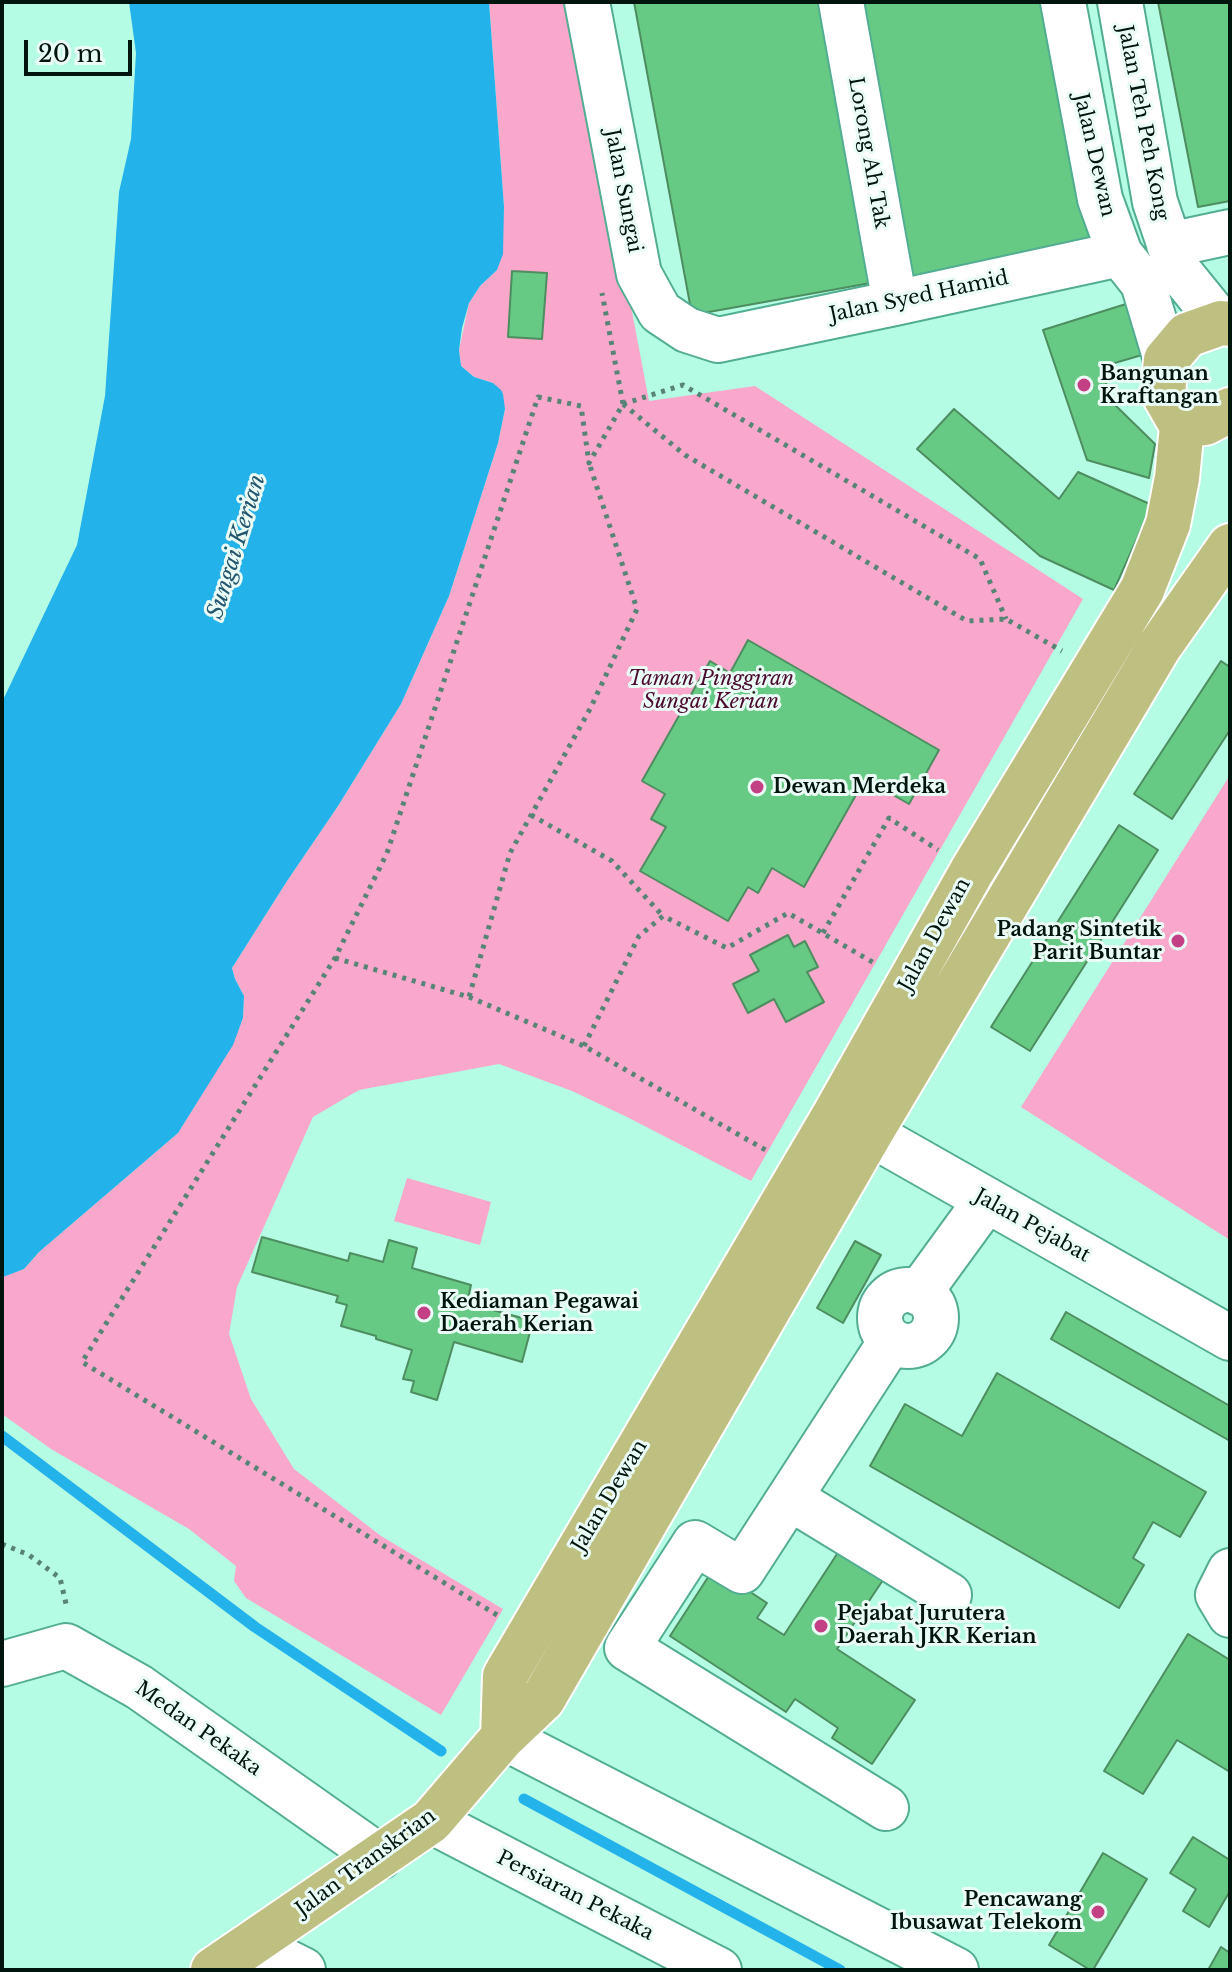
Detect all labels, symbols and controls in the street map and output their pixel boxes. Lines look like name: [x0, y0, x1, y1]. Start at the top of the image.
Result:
street label: Jalan Teh Peh Kong: [1112, 23, 1174, 223]
scale bar: [28, 24, 136, 74]
text: 20 m: [38, 39, 103, 68]
street label: Lorong Ah Tak: [843, 75, 893, 231]
street label: Jalan Dewan: [1068, 91, 1120, 219]
street label: Jalan Sungai: [599, 127, 647, 255]
street label: Jalan Syed Hamid: [827, 266, 1011, 328]
place label: Bangunan Kraftangan: [1100, 362, 1219, 409]
marker: Bangunan Kraftangan: [1075, 376, 1093, 394]
water label: Sungai Kerian: [203, 472, 271, 622]
park label: Taman Pinggiran Sungai Kerian: [628, 667, 794, 714]
place label: Dewan Merdeka: [773, 775, 946, 799]
marker: Dewan Merdeka: [748, 778, 766, 796]
street label: Jalan Dewan: [894, 874, 976, 996]
place label: Padang Sintetik Parit Buntar: [996, 918, 1162, 965]
marker: Padang Sintetik Parit Buntar: [1169, 932, 1187, 950]
street label: Jalan Pejabat: [970, 1184, 1094, 1268]
place label: Kediaman Pegawai Daerah Kerian: [440, 1290, 639, 1337]
marker: Kediaman Pegawai Daerah Kerian: [415, 1304, 433, 1322]
street label: Jalan Dewan: [567, 1436, 653, 1556]
place label: Pejabat Jurutera Daerah JKR Kerian: [837, 1602, 1037, 1649]
marker: Pejabat Jurutera Daerah JKR Kerian: [812, 1617, 830, 1635]
street label: Medan Pekaka: [130, 1677, 266, 1781]
street label: Jalan Transkrian: [291, 1804, 441, 1922]
street label: Persiaran Pekaka: [493, 1846, 657, 1946]
place label: Pencawang Ibusawat Telekom: [890, 1888, 1082, 1935]
marker: Pencawang Ibusawat Telekom: [1089, 1903, 1107, 1921]

